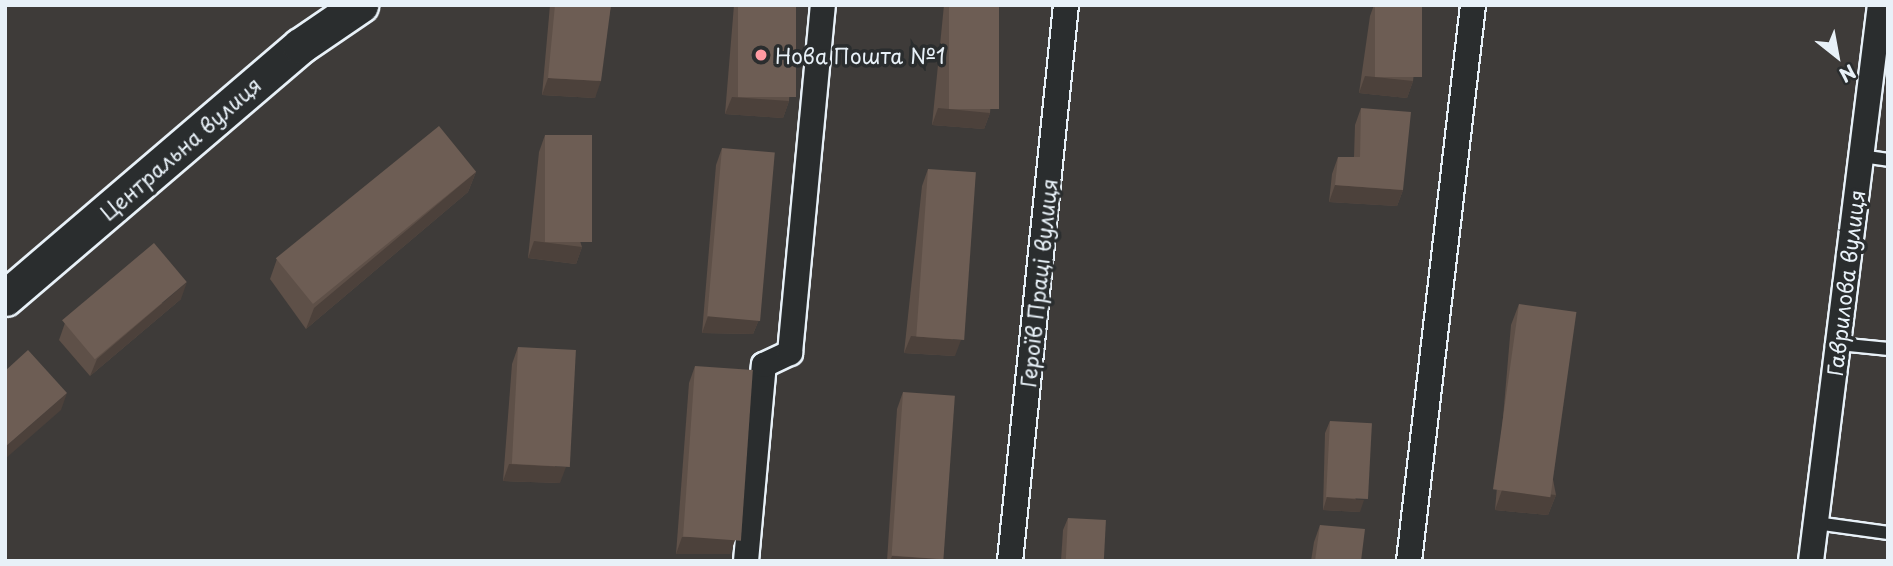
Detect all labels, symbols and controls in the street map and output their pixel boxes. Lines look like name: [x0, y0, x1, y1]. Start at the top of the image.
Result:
north arrow: [1802, 21, 1872, 91]
place label: Нова Пошта №1: [775, 42, 947, 68]
marker: Нова Пошта №1: [753, 47, 769, 63]
text: N: [1834, 58, 1861, 90]
street label: Центральна вулиця: [94, 71, 266, 225]
street label: Героїв Праці вулиця: [1014, 177, 1062, 389]
street label: Гаврилова вулиця: [1821, 188, 1869, 378]

